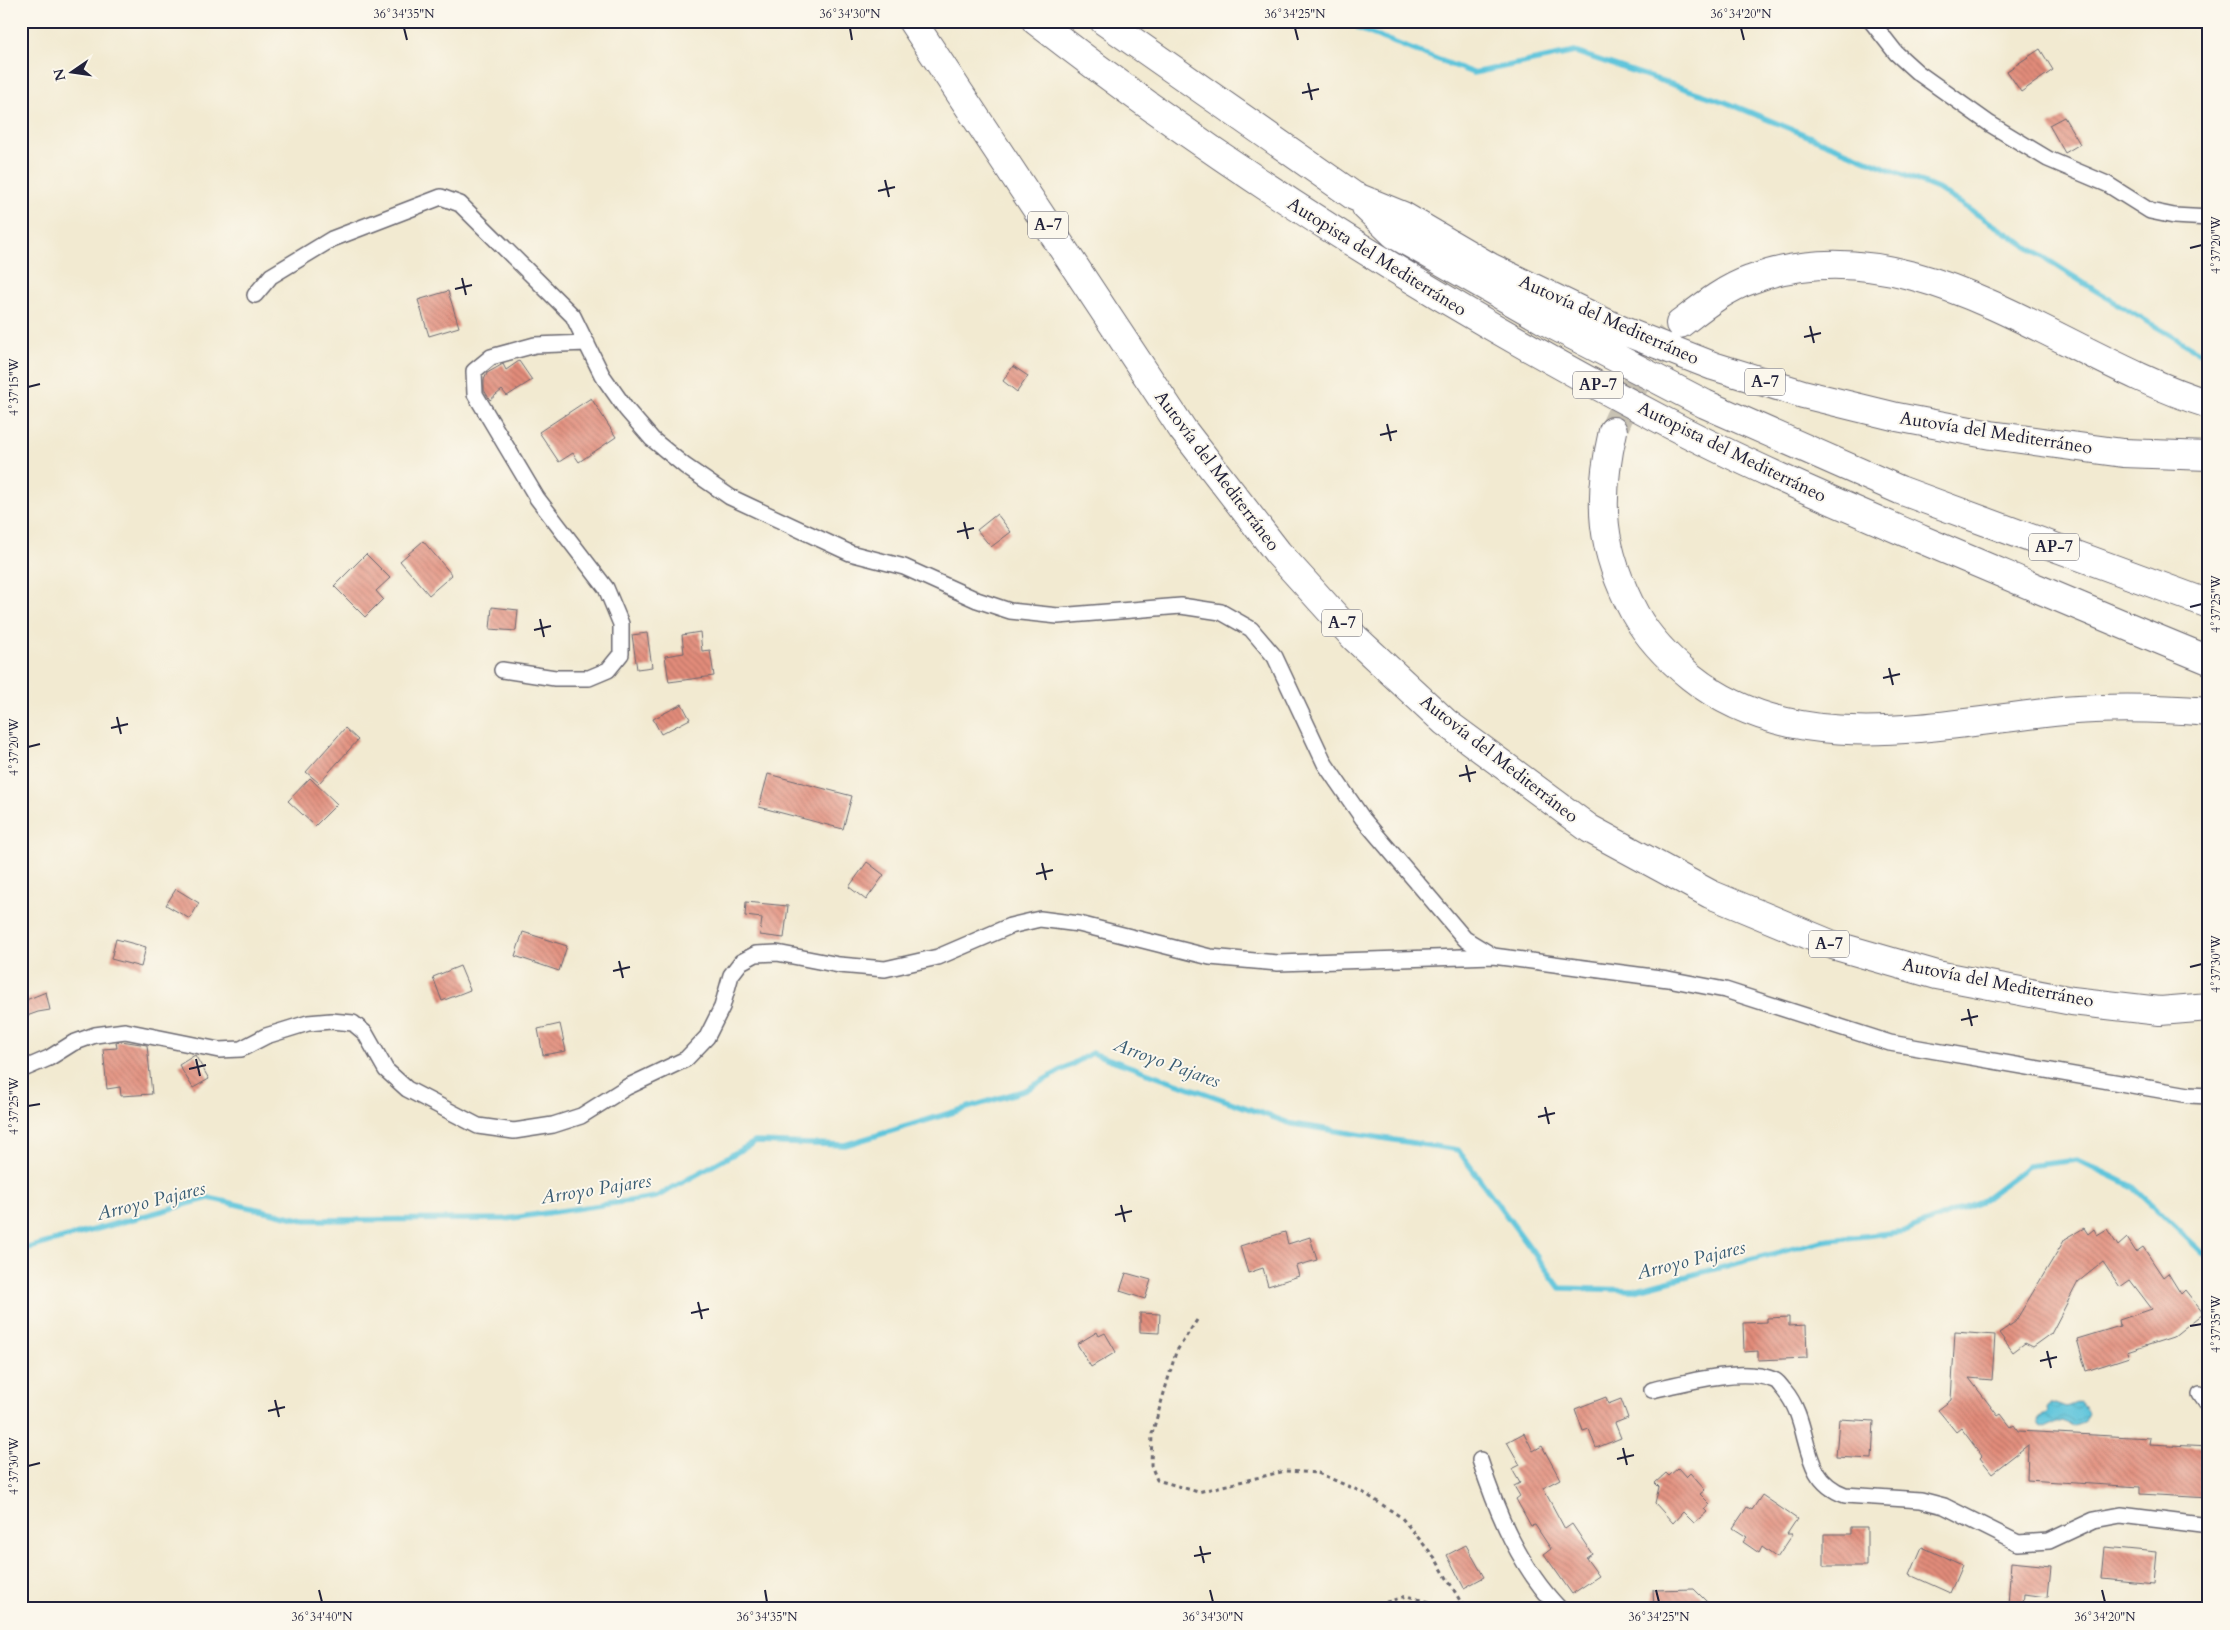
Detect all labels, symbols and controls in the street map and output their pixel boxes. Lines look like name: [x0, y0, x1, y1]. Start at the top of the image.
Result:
text: 36°34'35"N: [374, 6, 435, 22]
text: 36°34'30"N: [820, 6, 881, 22]
text: 36°34'25"N: [1265, 6, 1326, 22]
text: 36°34'20"N: [1711, 6, 1772, 22]
north arrow: [48, 48, 98, 98]
text: N: [49, 67, 70, 83]
street label: Autopista del Mediterráneo: [1283, 192, 1472, 323]
road number: A-7: [1028, 212, 1068, 238]
text: 4°37'20"W: [2208, 215, 2224, 274]
street label: Autovía del Mediterráneo: [1515, 269, 1703, 371]
text: 4°37'15"W: [6, 357, 22, 416]
road number: A-7: [1745, 368, 1785, 396]
road number: AP-7: [1573, 372, 1623, 398]
street label: Autovía del Mediterráneo: [1148, 386, 1286, 556]
street label: Autopista del Mediterráneo: [1634, 395, 1831, 509]
street label: Autovía del Mediterráneo: [1898, 405, 2094, 461]
road number: AP-7: [2029, 534, 2079, 560]
text: 4°37'25"W: [2208, 574, 2224, 633]
road number: A-7: [1322, 610, 1362, 636]
street label: Autovía del Mediterráneo: [1415, 689, 1584, 829]
text: 4°37'20"W: [6, 717, 22, 776]
road number: A-7: [1809, 931, 1849, 958]
text: 4°37'30"W: [2208, 934, 2224, 993]
street label: Autovía del Mediterráneo: [1900, 952, 2096, 1014]
water label: Arroyo Pajares: [1109, 1031, 1224, 1094]
text: 4°37'25"W: [6, 1076, 22, 1135]
water label: Arroyo Pajares: [538, 1167, 654, 1211]
water label: Arroyo Pajares: [93, 1175, 209, 1227]
water label: Arroyo Pajares: [1633, 1234, 1749, 1286]
text: 4°37'35"W: [2208, 1294, 2224, 1353]
text: 4°37'30"W: [6, 1436, 22, 1495]
text: 36°34'40"N: [292, 1609, 353, 1625]
text: 36°34'35"N: [737, 1609, 798, 1625]
text: 36°34'30"N: [1183, 1609, 1244, 1625]
text: 36°34'25"N: [1629, 1609, 1690, 1625]
text: 36°34'20"N: [2075, 1609, 2136, 1625]

